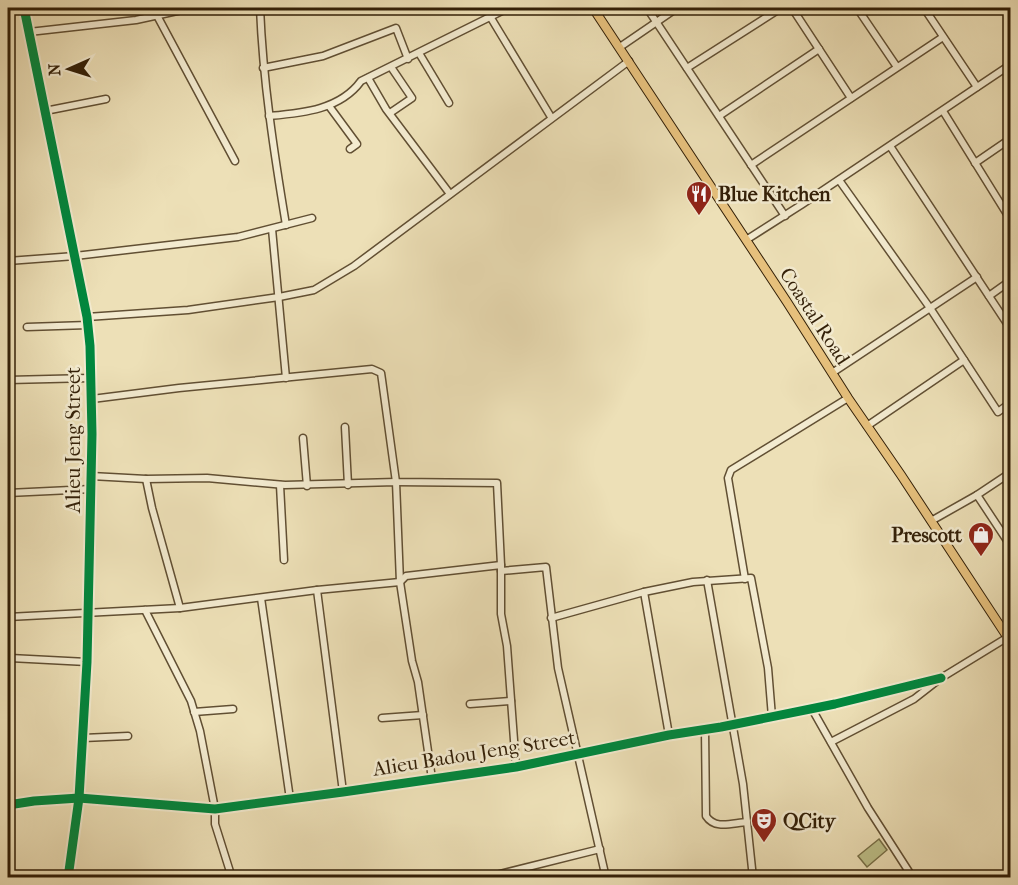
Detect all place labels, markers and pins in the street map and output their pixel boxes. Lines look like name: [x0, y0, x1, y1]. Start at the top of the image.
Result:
restaurant icon: Blue Kitchen: [684, 179, 714, 217]
place label: Blue Kitchen: [718, 183, 831, 206]
shop icon: Prescott: [966, 520, 996, 558]
place label: Prescott: [891, 524, 963, 547]
theatre icon: QCity: [749, 806, 779, 844]
place label: QCity: [783, 810, 837, 833]

